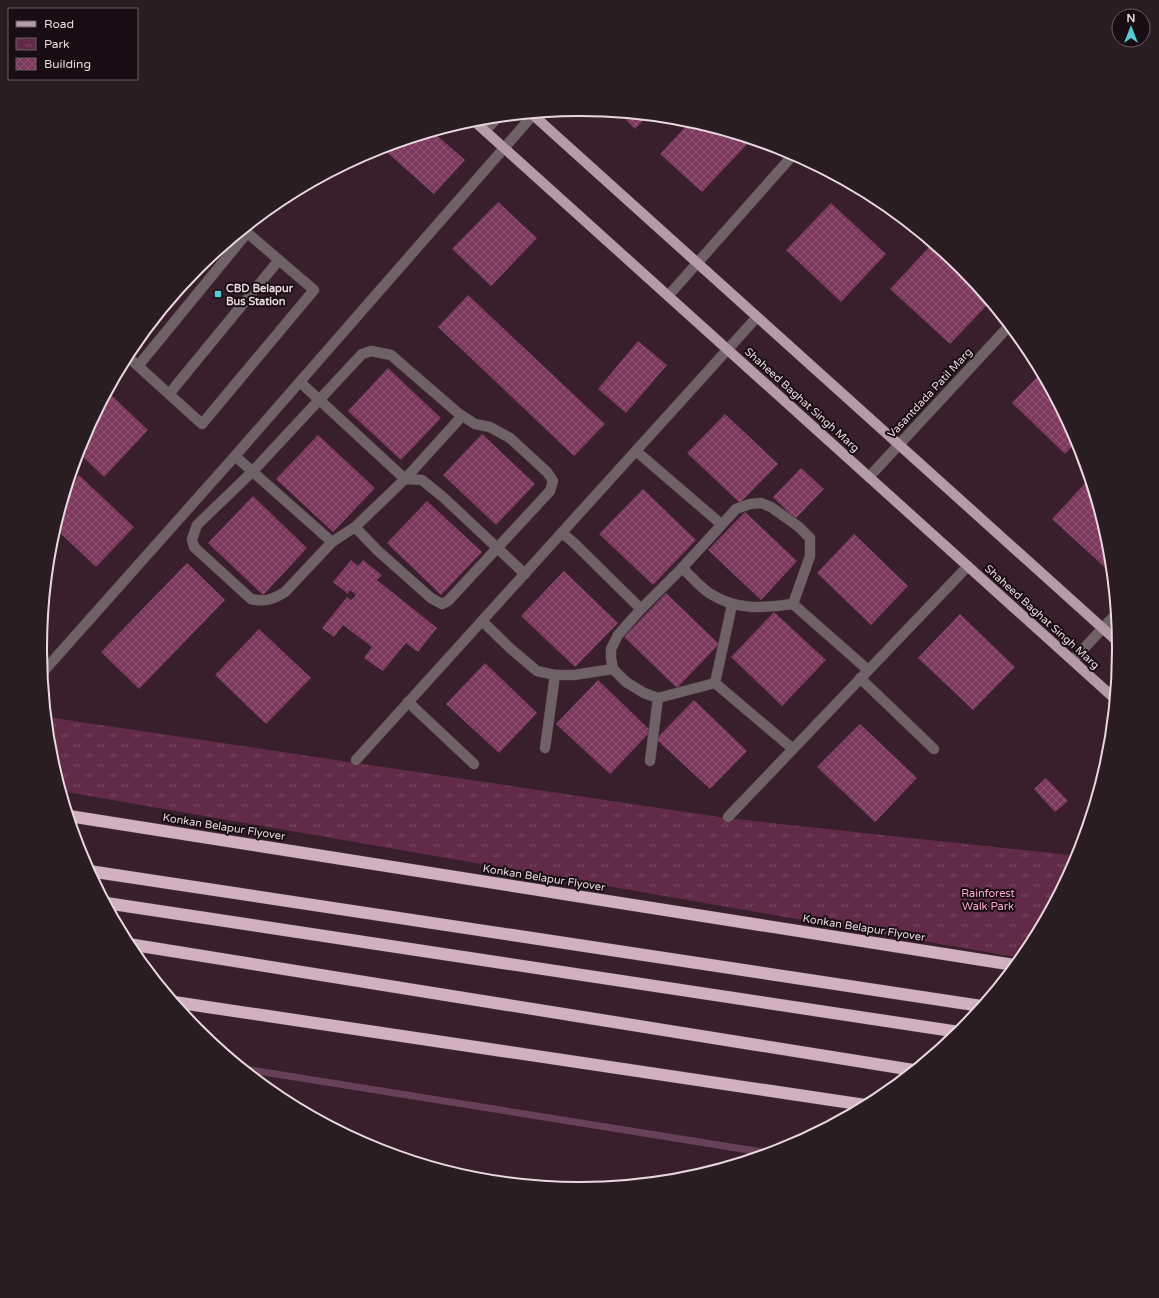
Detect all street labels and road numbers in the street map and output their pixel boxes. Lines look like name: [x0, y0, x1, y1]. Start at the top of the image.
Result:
street label: Shaheed Baghat Singh Marg: [742, 345, 862, 455]
street label: Vasantdada Patil Marg: [885, 345, 975, 441]
street label: Shaheed Baghat Singh Marg: [982, 562, 1102, 672]
street label: Konkan Belapur Flyover: [162, 811, 287, 843]
street label: Konkan Belapur Flyover: [482, 862, 607, 894]
street label: Konkan Belapur Flyover: [802, 912, 927, 944]

